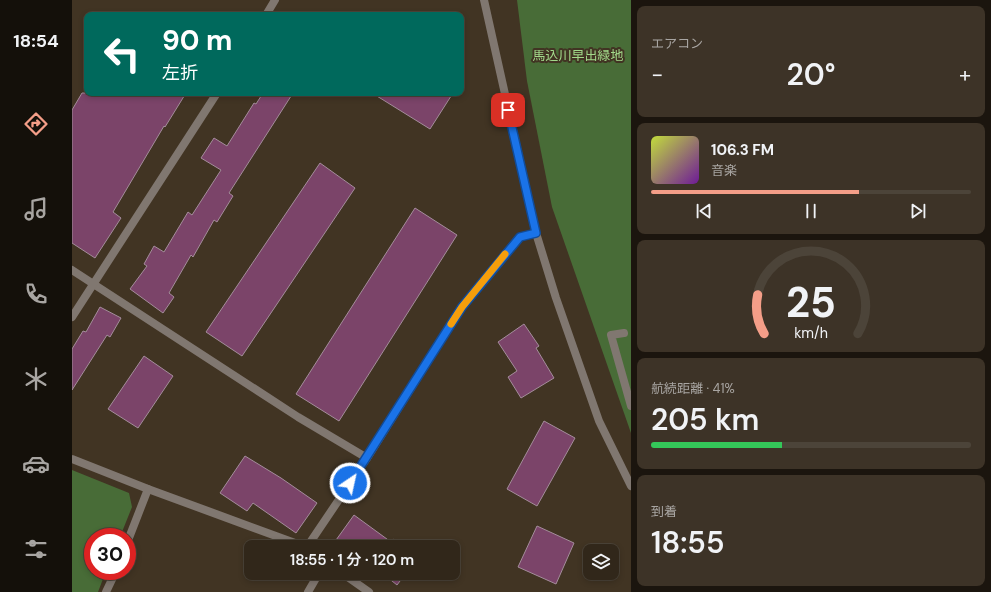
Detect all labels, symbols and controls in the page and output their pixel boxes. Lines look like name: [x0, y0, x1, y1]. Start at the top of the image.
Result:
text: 90 m: [162, 22, 232, 59]
icon: left: [96, 28, 148, 80]
text: 18:54: [13, 29, 59, 53]
text: エアコン: [651, 35, 703, 52]
park label: 馬込川早出緑地: [532, 47, 624, 64]
text: 20°: [787, 55, 835, 94]
text: −: [651, 60, 663, 89]
text: +: [959, 60, 971, 89]
text: 左折: [162, 61, 198, 85]
pin: [491, 93, 525, 127]
icon: arrive: [497, 99, 519, 121]
icon: directions: [22, 110, 50, 138]
text: 106.3 FM: [711, 140, 774, 160]
text: 音楽: [711, 162, 737, 179]
icon: music: [22, 195, 50, 223]
icon: previous: [693, 200, 715, 222]
icon: pause: [800, 200, 822, 222]
icon: next: [907, 200, 929, 222]
text: 25: [786, 276, 836, 330]
icon: phone: [22, 280, 50, 308]
text: km/h: [794, 324, 828, 342]
icon: climate: [22, 365, 50, 393]
text: 航続距離 · 41%: [651, 380, 735, 397]
text: 205 km: [651, 400, 759, 439]
icon: car: [22, 450, 50, 478]
position arrow: [329, 462, 371, 504]
text: 到着: [651, 503, 677, 520]
text: 18:55: [651, 523, 724, 562]
speed limit sign: 30: [84, 528, 136, 580]
icon: filters: [22, 535, 50, 563]
map controls: [583, 544, 619, 580]
button: layers: [583, 544, 619, 580]
text: 18:55 · 1 分 · 120 m: [290, 550, 414, 570]

